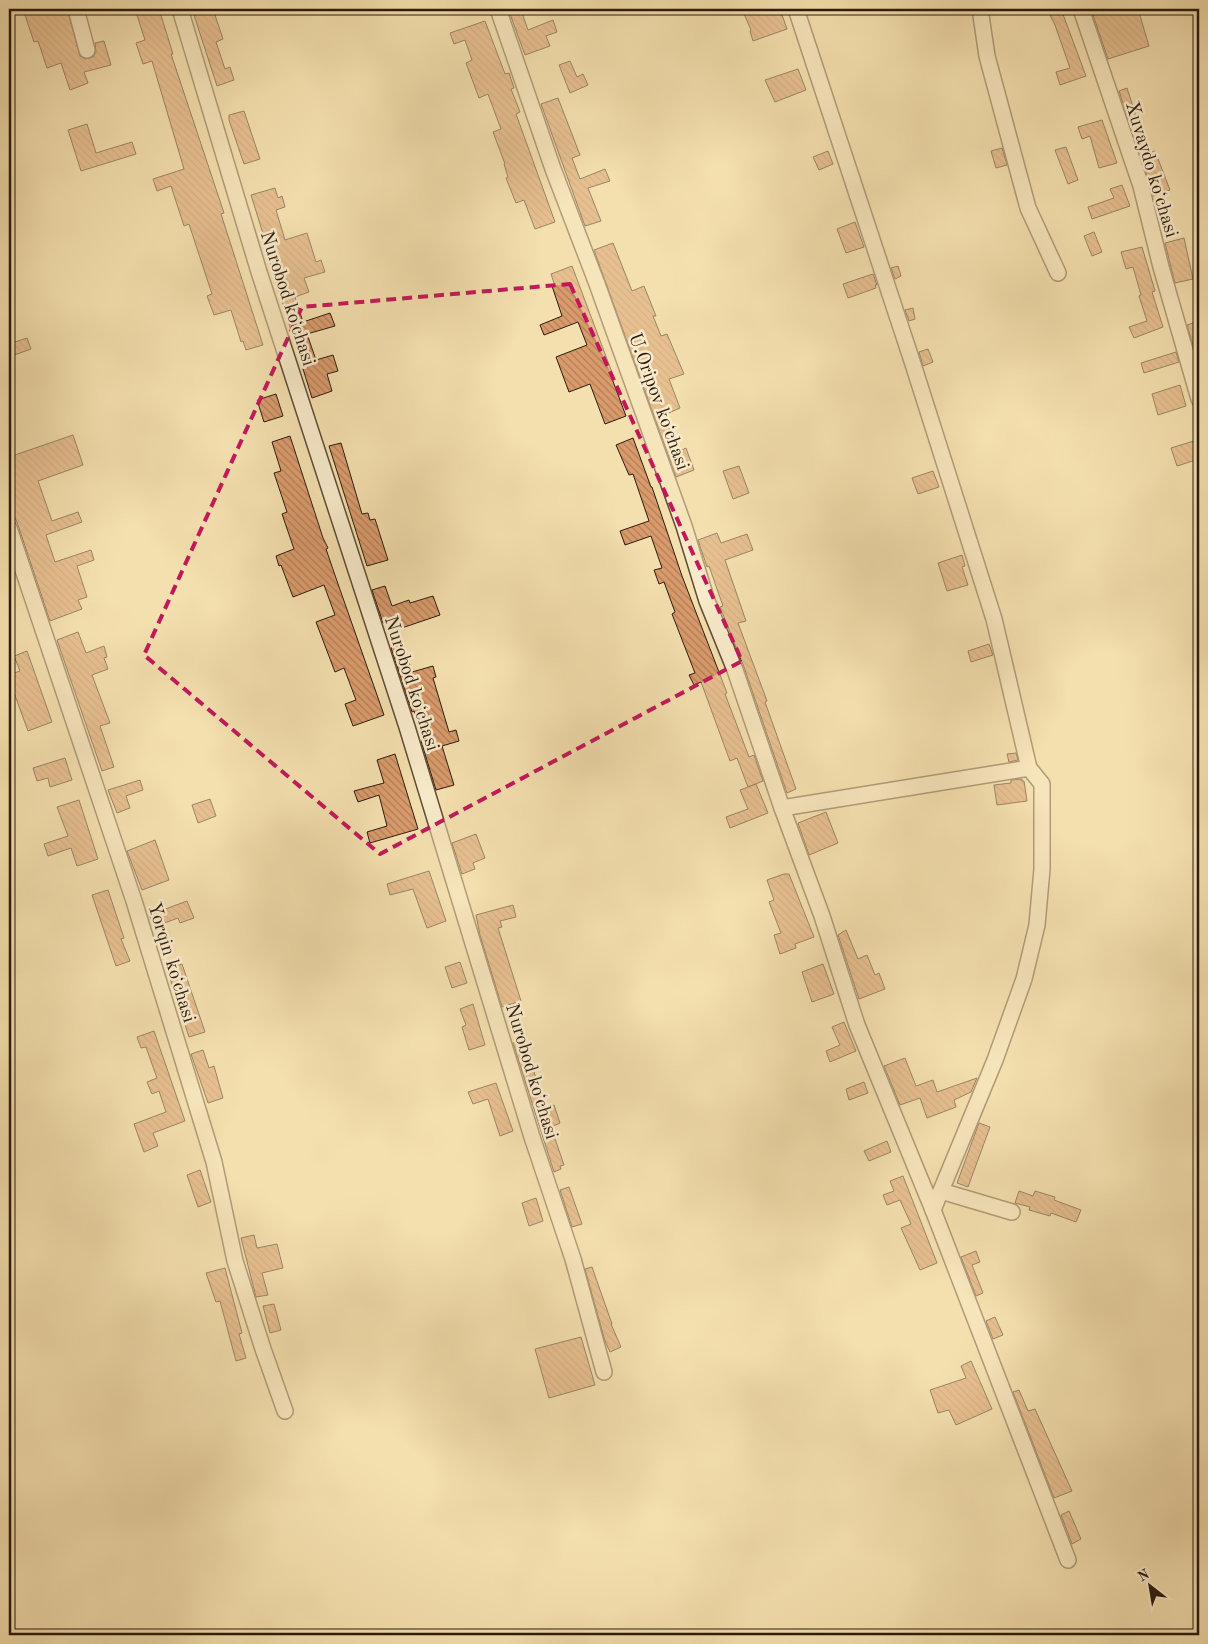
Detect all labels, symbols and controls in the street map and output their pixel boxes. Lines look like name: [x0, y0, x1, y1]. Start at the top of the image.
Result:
street label: Xuvaydo koʻchasi: [1121, 99, 1180, 240]
street label: Nurobod koʻchasi: [256, 229, 317, 369]
street label: U.Oripov koʻchasi: [624, 331, 691, 473]
street label: Nurobod koʻchasi: [380, 614, 441, 754]
street label: Yorqin koʻchasi: [143, 900, 198, 1025]
street label: Nurobod koʻchasi: [501, 1002, 560, 1142]
north arrow: [1126, 1562, 1176, 1612]
text: N: [1136, 1567, 1152, 1584]

